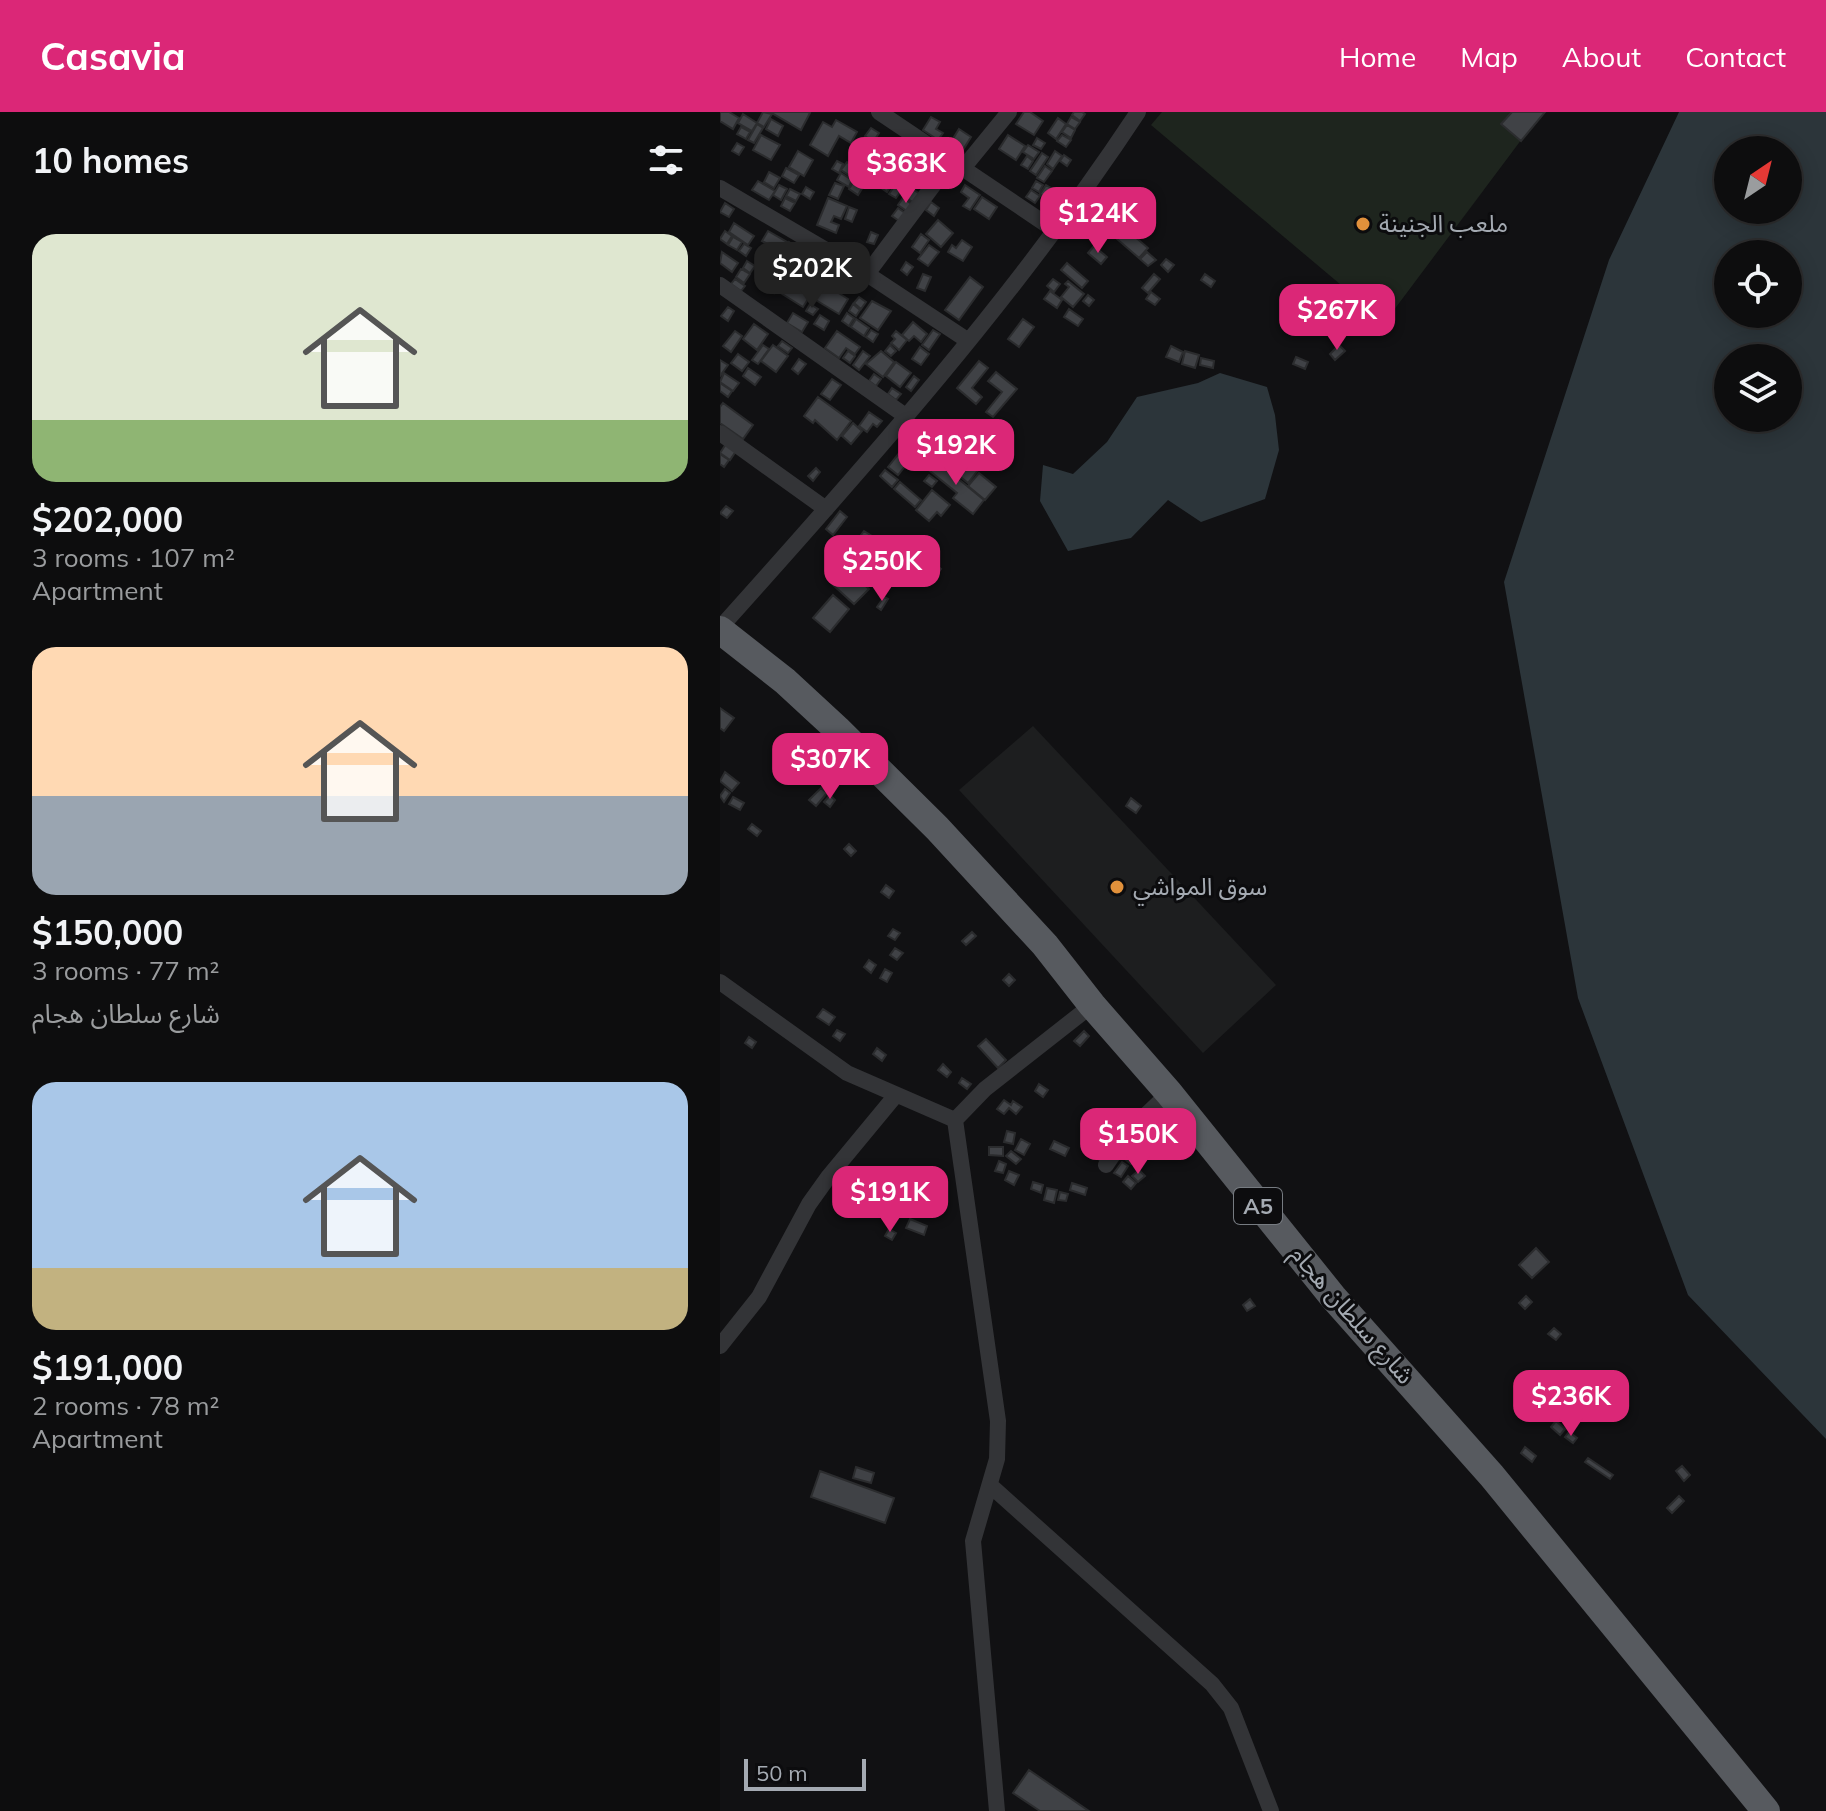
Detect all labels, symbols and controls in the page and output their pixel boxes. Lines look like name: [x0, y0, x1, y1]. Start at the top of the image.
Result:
text: Casavia: [40, 32, 185, 80]
text: Home: [1339, 39, 1416, 74]
text: Map: [1460, 39, 1518, 74]
text: About: [1562, 39, 1641, 74]
text: Contact: [1685, 39, 1786, 74]
north arrow: [1714, 136, 1802, 224]
map controls: [1714, 136, 1802, 432]
pin: $363K: [850, 137, 962, 205]
icon: filters: [644, 138, 688, 182]
text: 10 homes: [32, 139, 189, 182]
text: $363K: [866, 146, 946, 179]
pin: $124K: [1042, 187, 1154, 255]
text: $124K: [1058, 196, 1138, 229]
place label: ملعب الجنينة: [1379, 208, 1508, 238]
marker: ملعب الجنينة: [1354, 215, 1372, 233]
button: locate: [1714, 240, 1802, 328]
pin: $202K: [756, 242, 868, 310]
text: $202K: [772, 251, 852, 284]
pin: $267K: [1281, 284, 1393, 352]
icon: home: [288, 286, 432, 430]
text: $267K: [1297, 293, 1377, 326]
button: layers: [1714, 344, 1802, 432]
pin: $192K: [900, 419, 1012, 487]
text: $192K: [916, 428, 996, 461]
text: $202,000: [32, 498, 183, 541]
pin: $250K: [826, 535, 938, 603]
text: 3 rooms · 107 m²: [32, 541, 235, 574]
text: $250K: [842, 544, 922, 577]
text: Apartment: [32, 574, 163, 607]
icon: home: [288, 699, 432, 843]
pin: $307K: [774, 733, 886, 801]
text: $307K: [790, 742, 870, 775]
place label: سوق المواشي: [1133, 871, 1267, 906]
marker: سوق المواشي: [1108, 878, 1126, 896]
text: $150,000: [32, 911, 183, 954]
text: 3 rooms · 77 m²: [32, 954, 219, 987]
text: شارع سلطان هجام: [32, 997, 220, 1030]
pin: $150K: [1082, 1108, 1194, 1176]
text: $150K: [1098, 1117, 1178, 1150]
icon: home: [288, 1134, 432, 1278]
pin: $191K: [834, 1166, 946, 1234]
text: $191K: [850, 1175, 930, 1208]
road number: A5: [1234, 1188, 1282, 1224]
street label: شارع سلطان هجام: [1282, 1239, 1421, 1392]
text: $191,000: [32, 1346, 183, 1389]
pin: $236K: [1515, 1370, 1627, 1438]
text: $236K: [1531, 1379, 1611, 1412]
text: 2 rooms · 78 m²: [32, 1389, 219, 1422]
text: Apartment: [32, 1422, 163, 1455]
scale bar: [744, 1755, 866, 1791]
text: 50 m: [756, 1759, 807, 1787]

